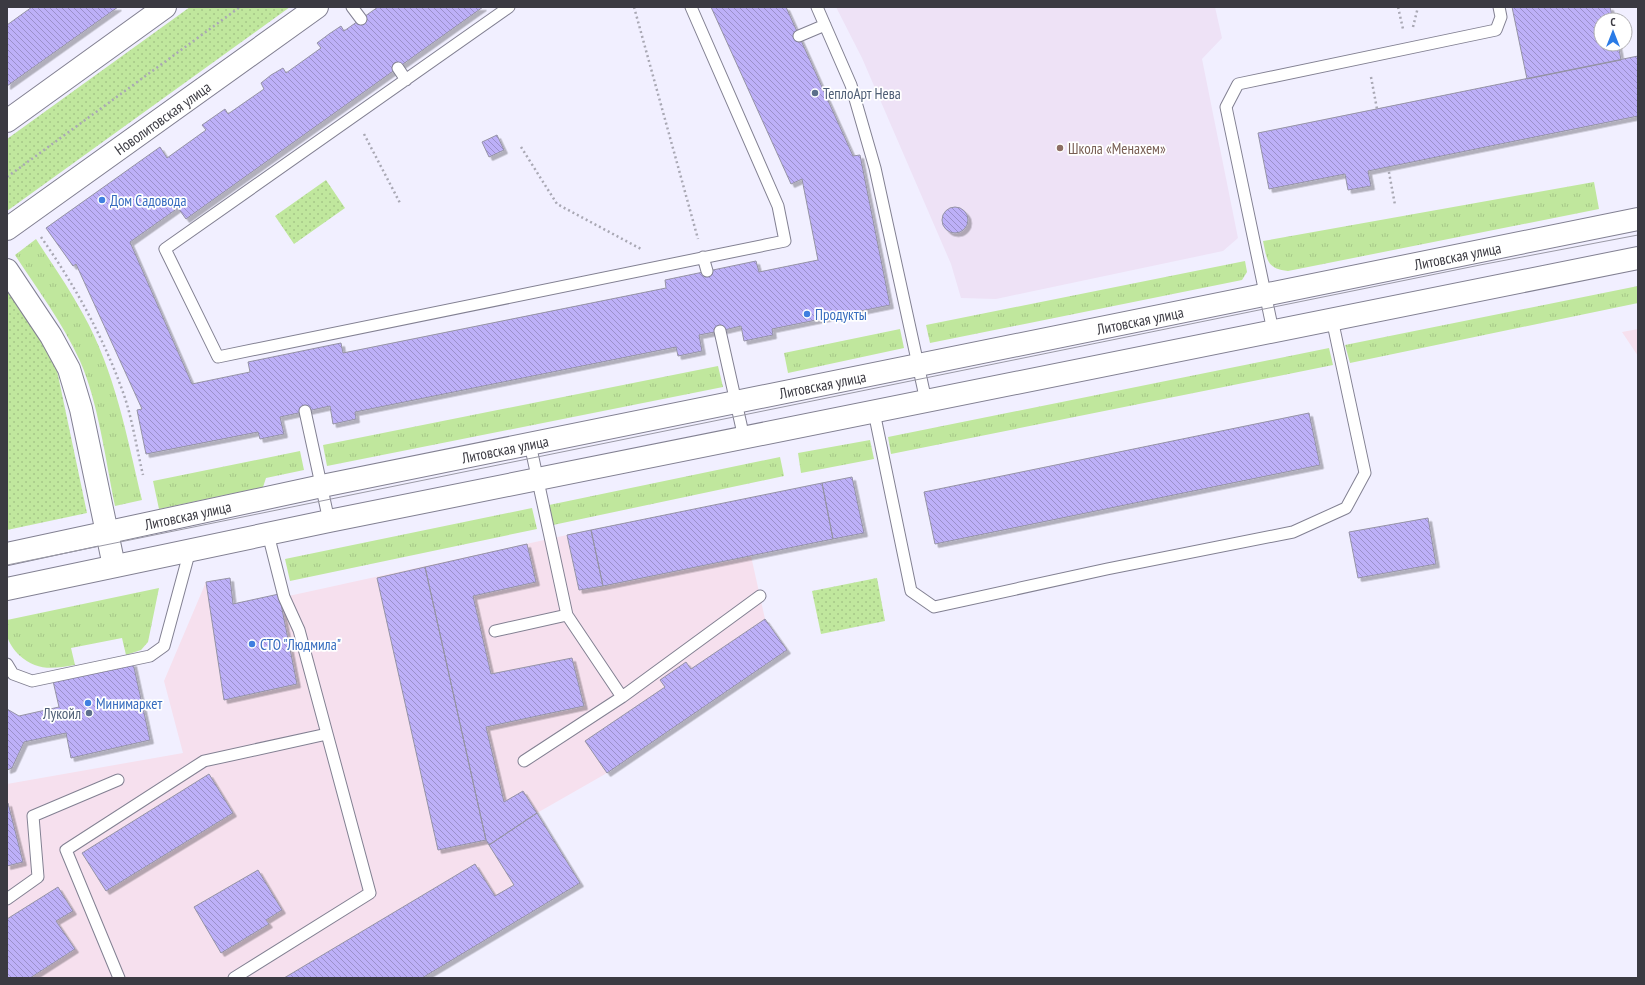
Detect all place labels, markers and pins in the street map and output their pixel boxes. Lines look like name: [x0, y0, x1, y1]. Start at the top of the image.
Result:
place label: ТеплоАрт Нева: [823, 84, 901, 103]
marker: ТеплоАрт Нева: [810, 88, 820, 98]
place label: Школа «Менахем»: [1068, 139, 1166, 158]
marker: Школа «Менахем»: [1055, 143, 1065, 153]
place label: Дом Садовода: [110, 191, 186, 210]
marker: Дом Садовода: [97, 195, 107, 205]
place label: Продукты: [815, 305, 867, 324]
marker: Продукты: [802, 309, 812, 319]
place label: СТО "Людмила": [260, 635, 341, 654]
marker: СТО "Людмила": [247, 639, 257, 649]
place label: Минимаркет: [96, 694, 162, 713]
marker: Минимаркет: [83, 698, 93, 708]
place label: Лукойл: [42, 704, 81, 723]
marker: Лукойл: [84, 708, 94, 718]

